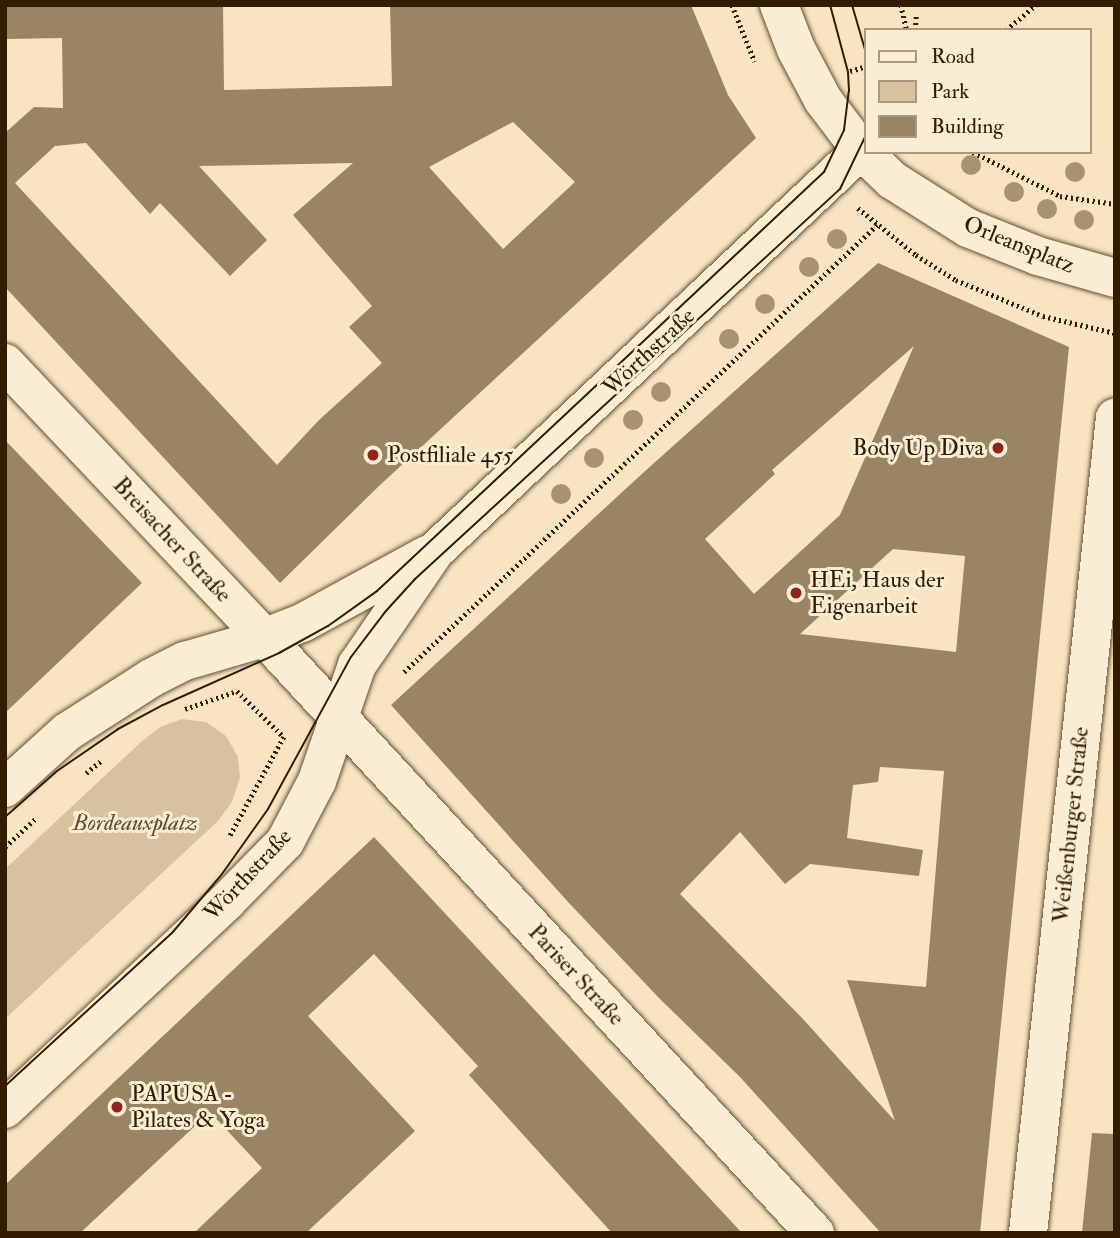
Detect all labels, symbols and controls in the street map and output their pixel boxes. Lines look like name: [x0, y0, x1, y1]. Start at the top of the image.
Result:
legend: [864, 28, 1092, 154]
text: Road: [931, 43, 975, 70]
text: Park: [931, 78, 969, 105]
text: Building: [931, 113, 1004, 140]
street label: Orleansplatz: [959, 210, 1079, 280]
street label: Wörthstraße: [597, 302, 701, 402]
place label: Body Up Diva: [852, 434, 984, 462]
marker: Body Up Diva: [990, 440, 1006, 456]
place label: Postfiliale 455: [387, 441, 513, 469]
marker: Postfiliale 455: [365, 447, 381, 463]
street label: Breisacher Straße: [107, 472, 237, 608]
place label: HEi, Haus der Eigenarbeit: [810, 566, 944, 620]
marker: HEi, Haus der Eigenarbeit: [788, 585, 804, 601]
street label: Weißenburger Straße: [1047, 726, 1095, 924]
park label: Bordeauxplatz: [72, 809, 198, 837]
street label: Wörthstraße: [198, 823, 298, 927]
street label: Pariser Straße: [522, 919, 630, 1031]
place label: PAPUSA - Pilates & Yoga: [131, 1080, 265, 1134]
marker: PAPUSA - Pilates & Yoga: [109, 1099, 125, 1115]

